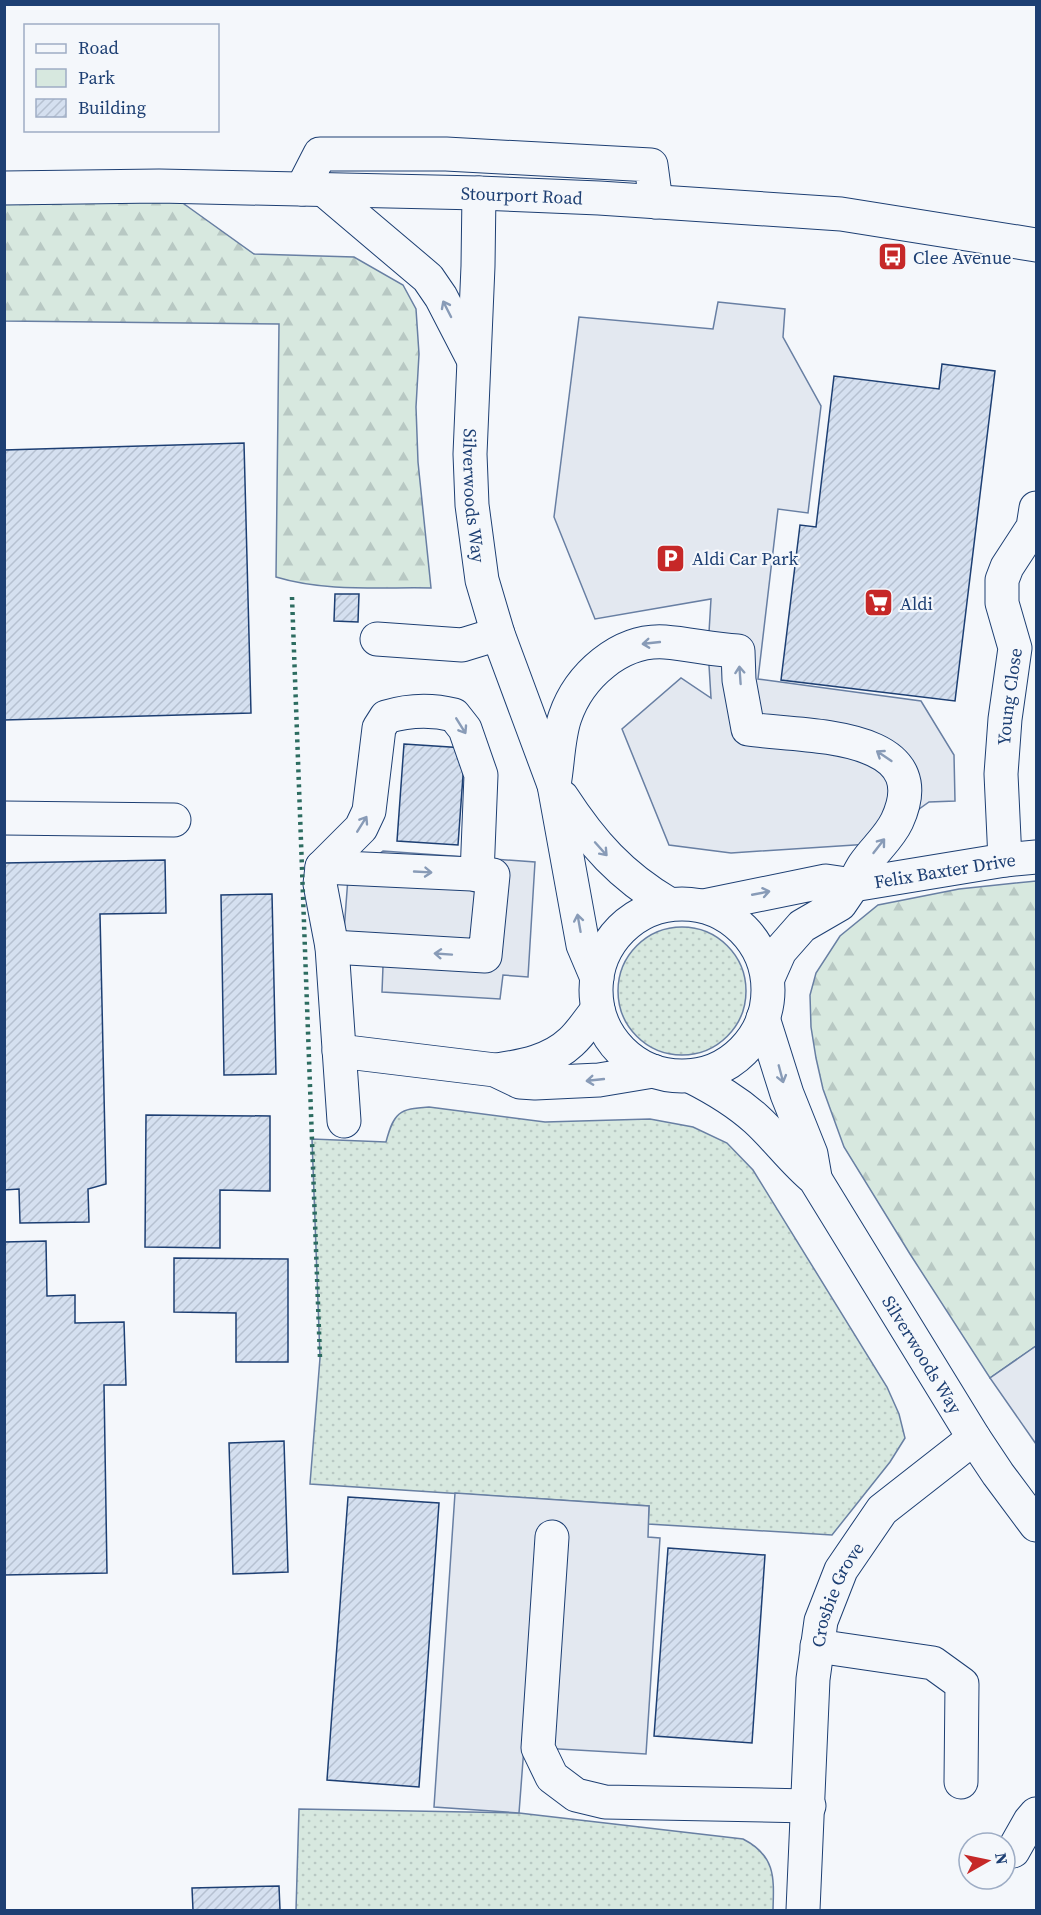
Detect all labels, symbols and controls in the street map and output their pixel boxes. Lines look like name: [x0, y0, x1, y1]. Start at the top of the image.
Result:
legend: [24, 24, 219, 132]
text: Road: [78, 35, 119, 60]
text: Park: [78, 65, 115, 90]
text: Building: [78, 95, 146, 120]
street label: Stourport Road: [461, 180, 583, 210]
bus stop icon: Clee Avenue: [876, 241, 908, 273]
place label: Clee Avenue: [913, 245, 1011, 270]
one-way arrow: [441, 301, 453, 318]
street label: Silverwoods Way: [457, 428, 492, 565]
parking icon: Aldi Car Park: [655, 542, 687, 574]
place label: Aldi Car Park: [692, 546, 798, 571]
supermarket icon: Aldi: [863, 587, 895, 619]
place label: Aldi: [900, 591, 933, 616]
one-way arrow: [641, 638, 661, 649]
street label: Young Close: [991, 646, 1027, 746]
one-way arrow: [734, 666, 745, 686]
one-way arrow: [456, 717, 468, 734]
one-way arrow: [876, 749, 893, 762]
one-way arrow: [355, 816, 368, 833]
one-way arrow: [873, 839, 886, 855]
one-way arrow: [594, 842, 608, 857]
street label: Felix Baxter Drive: [872, 847, 1017, 894]
one-way arrow: [412, 866, 432, 877]
one-way arrow: [751, 887, 771, 898]
one-way arrow: [573, 914, 584, 933]
one-way arrow: [433, 948, 453, 959]
one-way arrow: [776, 1064, 787, 1083]
one-way arrow: [585, 1074, 605, 1085]
street label: Silverwoods Way: [877, 1290, 969, 1419]
street label: Crosbie Grove: [805, 1537, 869, 1649]
north arrow: [957, 1831, 1017, 1891]
text: N: [990, 1851, 1014, 1866]

